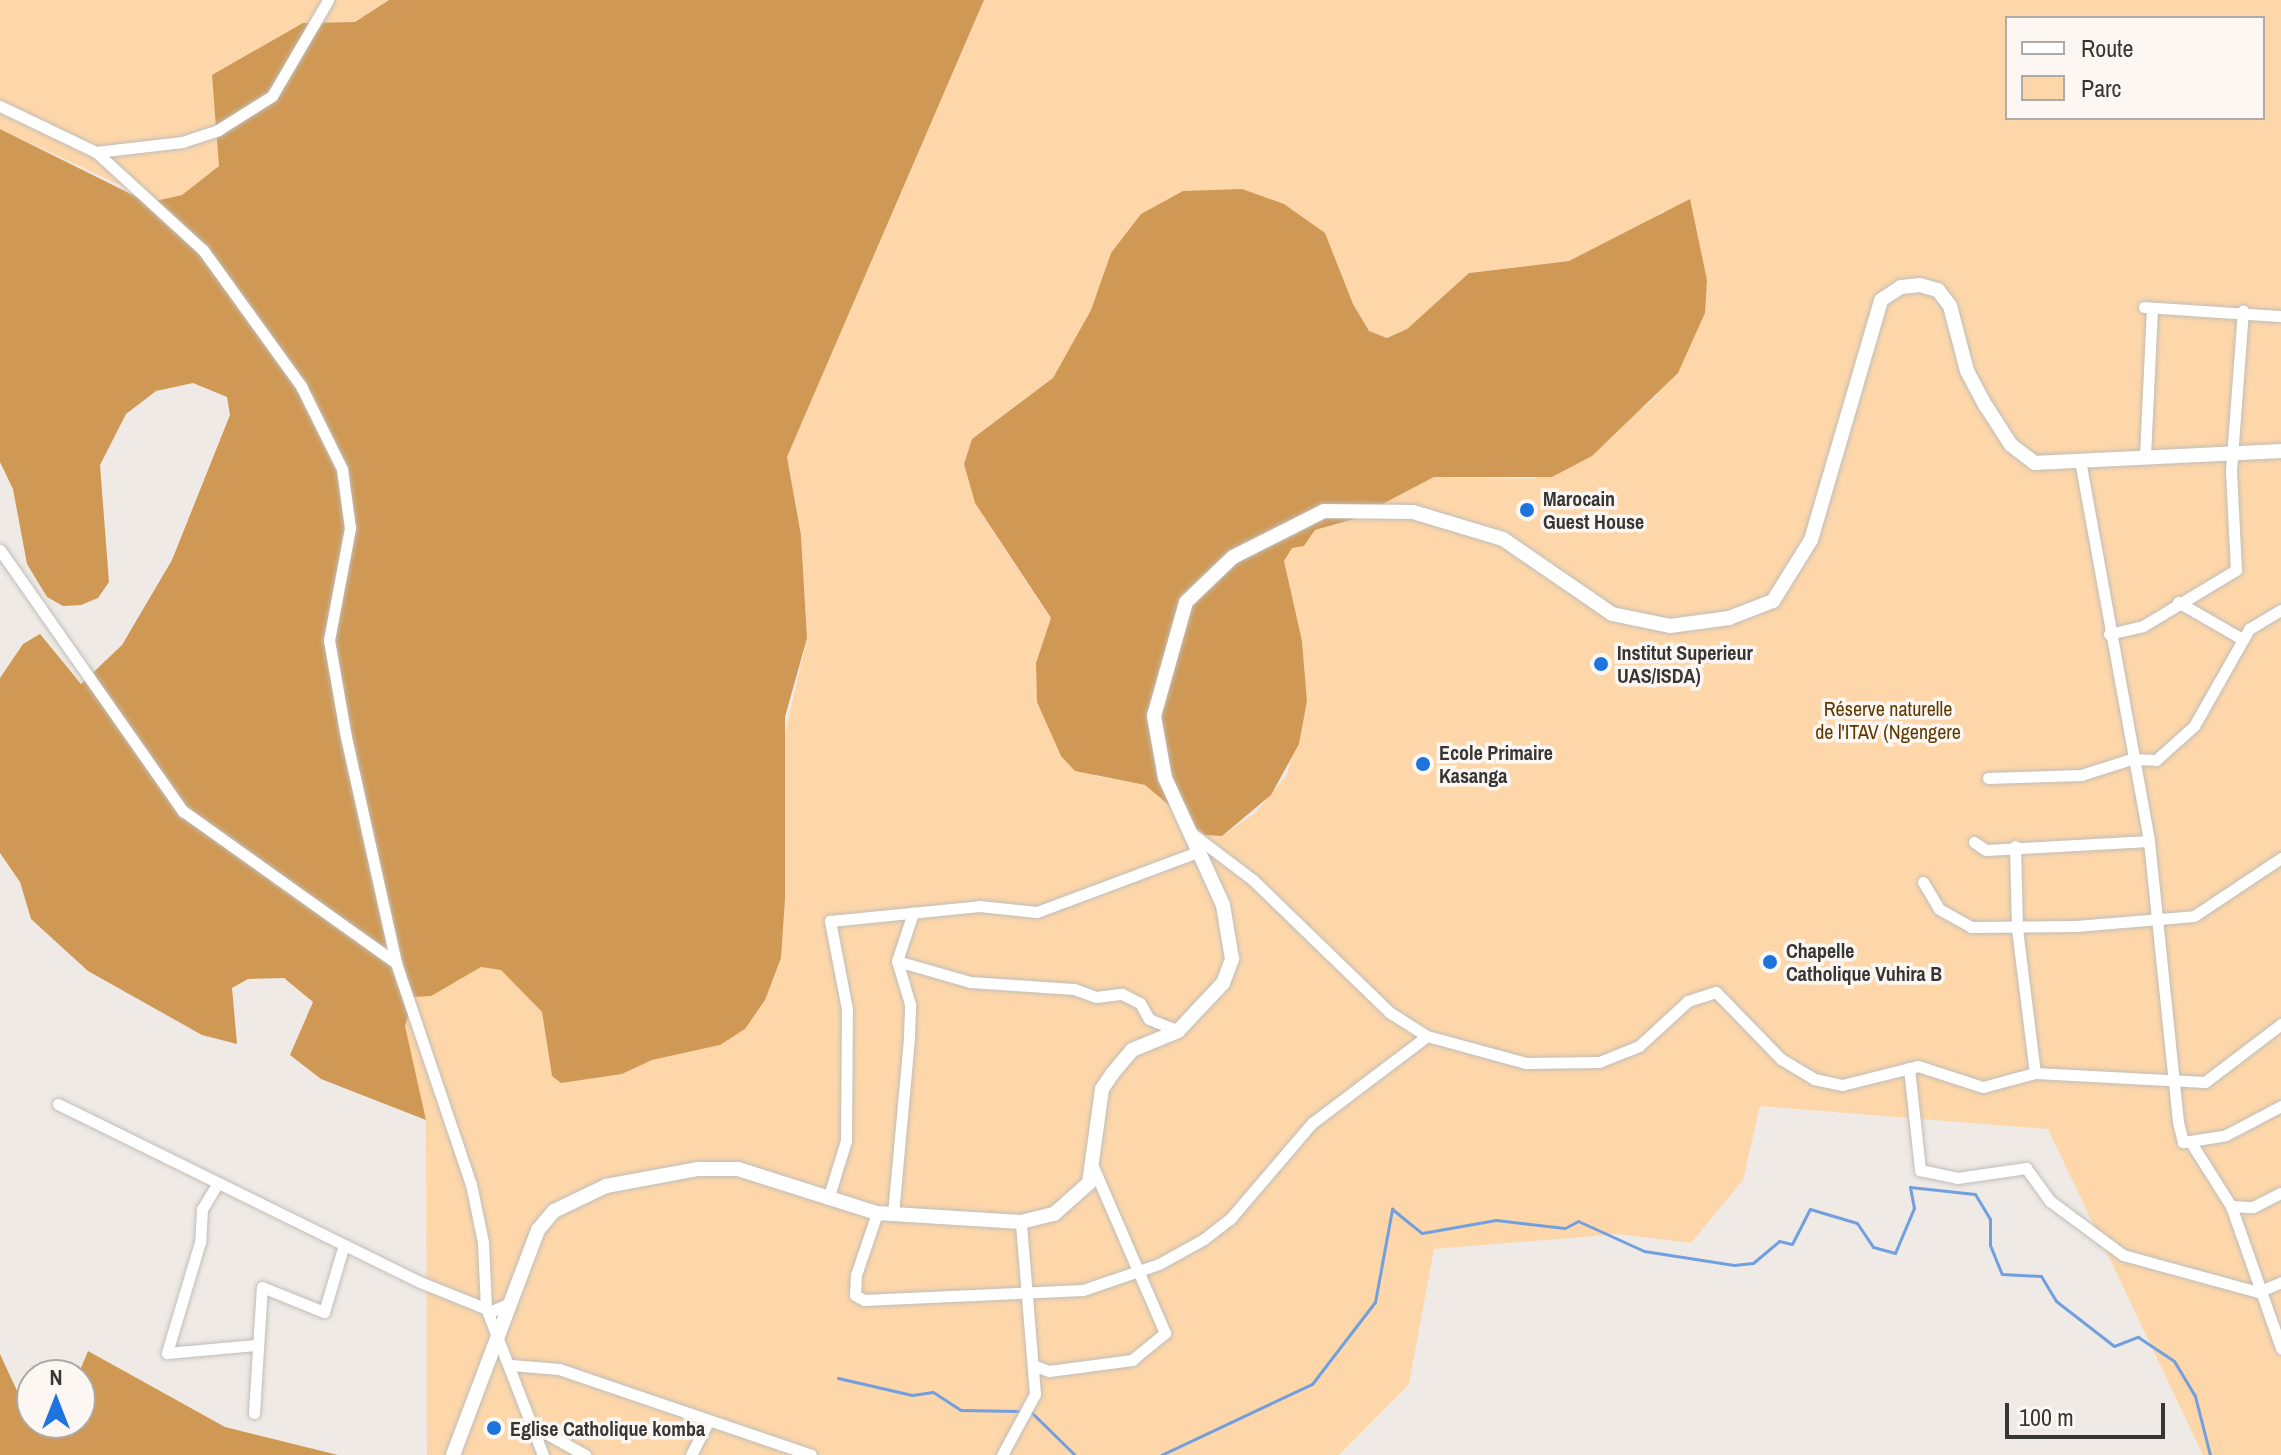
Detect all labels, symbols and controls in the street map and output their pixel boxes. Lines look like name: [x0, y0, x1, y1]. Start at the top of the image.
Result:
legend: [2005, 16, 2265, 120]
text: Route: [2081, 32, 2134, 64]
text: Parc: [2081, 72, 2121, 104]
place label: Marocain Guest House: [1543, 486, 1644, 533]
marker: Marocain Guest House: [1518, 501, 1536, 519]
place label: Institut Superieur UAS/ISDA): [1617, 640, 1753, 687]
marker: Institut Superieur UAS/ISDA): [1592, 655, 1610, 673]
park label: Réserve naturelle de l'ITAV (Ngengere: [1815, 696, 1961, 743]
place label: Ecole Primaire Kasanga: [1439, 740, 1553, 787]
marker: Ecole Primaire Kasanga: [1414, 755, 1432, 773]
place label: Chapelle Catholique Vuhira B: [1786, 938, 1942, 985]
marker: Chapelle Catholique Vuhira B: [1761, 953, 1779, 971]
north arrow: [16, 1359, 96, 1439]
text: N: [49, 1362, 63, 1392]
scale bar: [2009, 1387, 2169, 1437]
text: 100 m: [2019, 1401, 2074, 1433]
place label: Eglise Catholique komba: [510, 1416, 705, 1440]
marker: Eglise Catholique komba: [485, 1419, 503, 1437]

